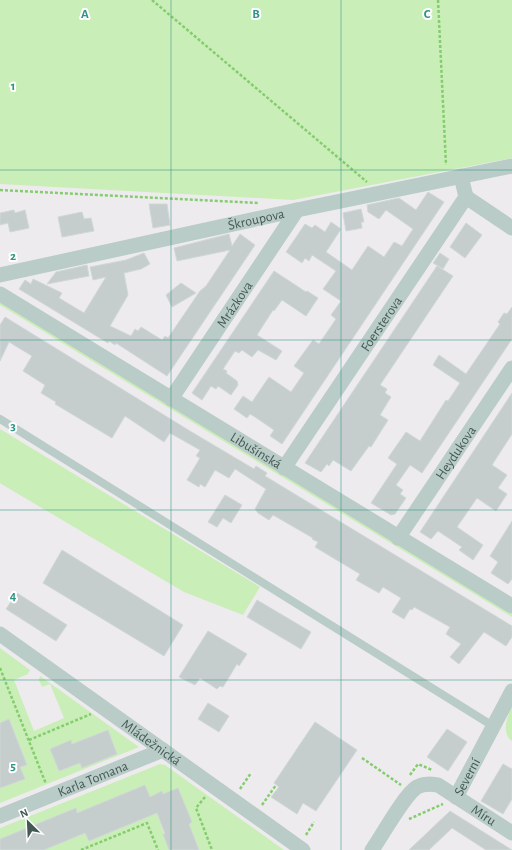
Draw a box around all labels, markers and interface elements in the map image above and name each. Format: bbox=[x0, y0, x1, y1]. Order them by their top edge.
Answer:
text: A bbox=[81, 8, 89, 21]
text: B bbox=[252, 8, 260, 21]
text: C bbox=[424, 8, 431, 21]
text: 1 bbox=[11, 80, 15, 93]
street label: Škroupova bbox=[226, 207, 286, 233]
text: 2 bbox=[10, 250, 16, 263]
street label: Mrázkova bbox=[215, 279, 256, 330]
street label: Foersterova bbox=[359, 294, 405, 354]
text: 3 bbox=[10, 420, 16, 433]
street label: Heydukova bbox=[433, 423, 479, 482]
street label: Libušínská bbox=[228, 430, 284, 472]
text: 4 bbox=[10, 590, 17, 603]
street label: Mládežnická bbox=[119, 717, 184, 769]
street label: Severní bbox=[452, 756, 483, 798]
street label: Karla Tomana bbox=[56, 759, 131, 800]
text: 5 bbox=[10, 760, 16, 773]
north arrow bbox=[8, 802, 48, 842]
street label: Míru bbox=[469, 803, 498, 829]
text: N bbox=[18, 807, 30, 820]

